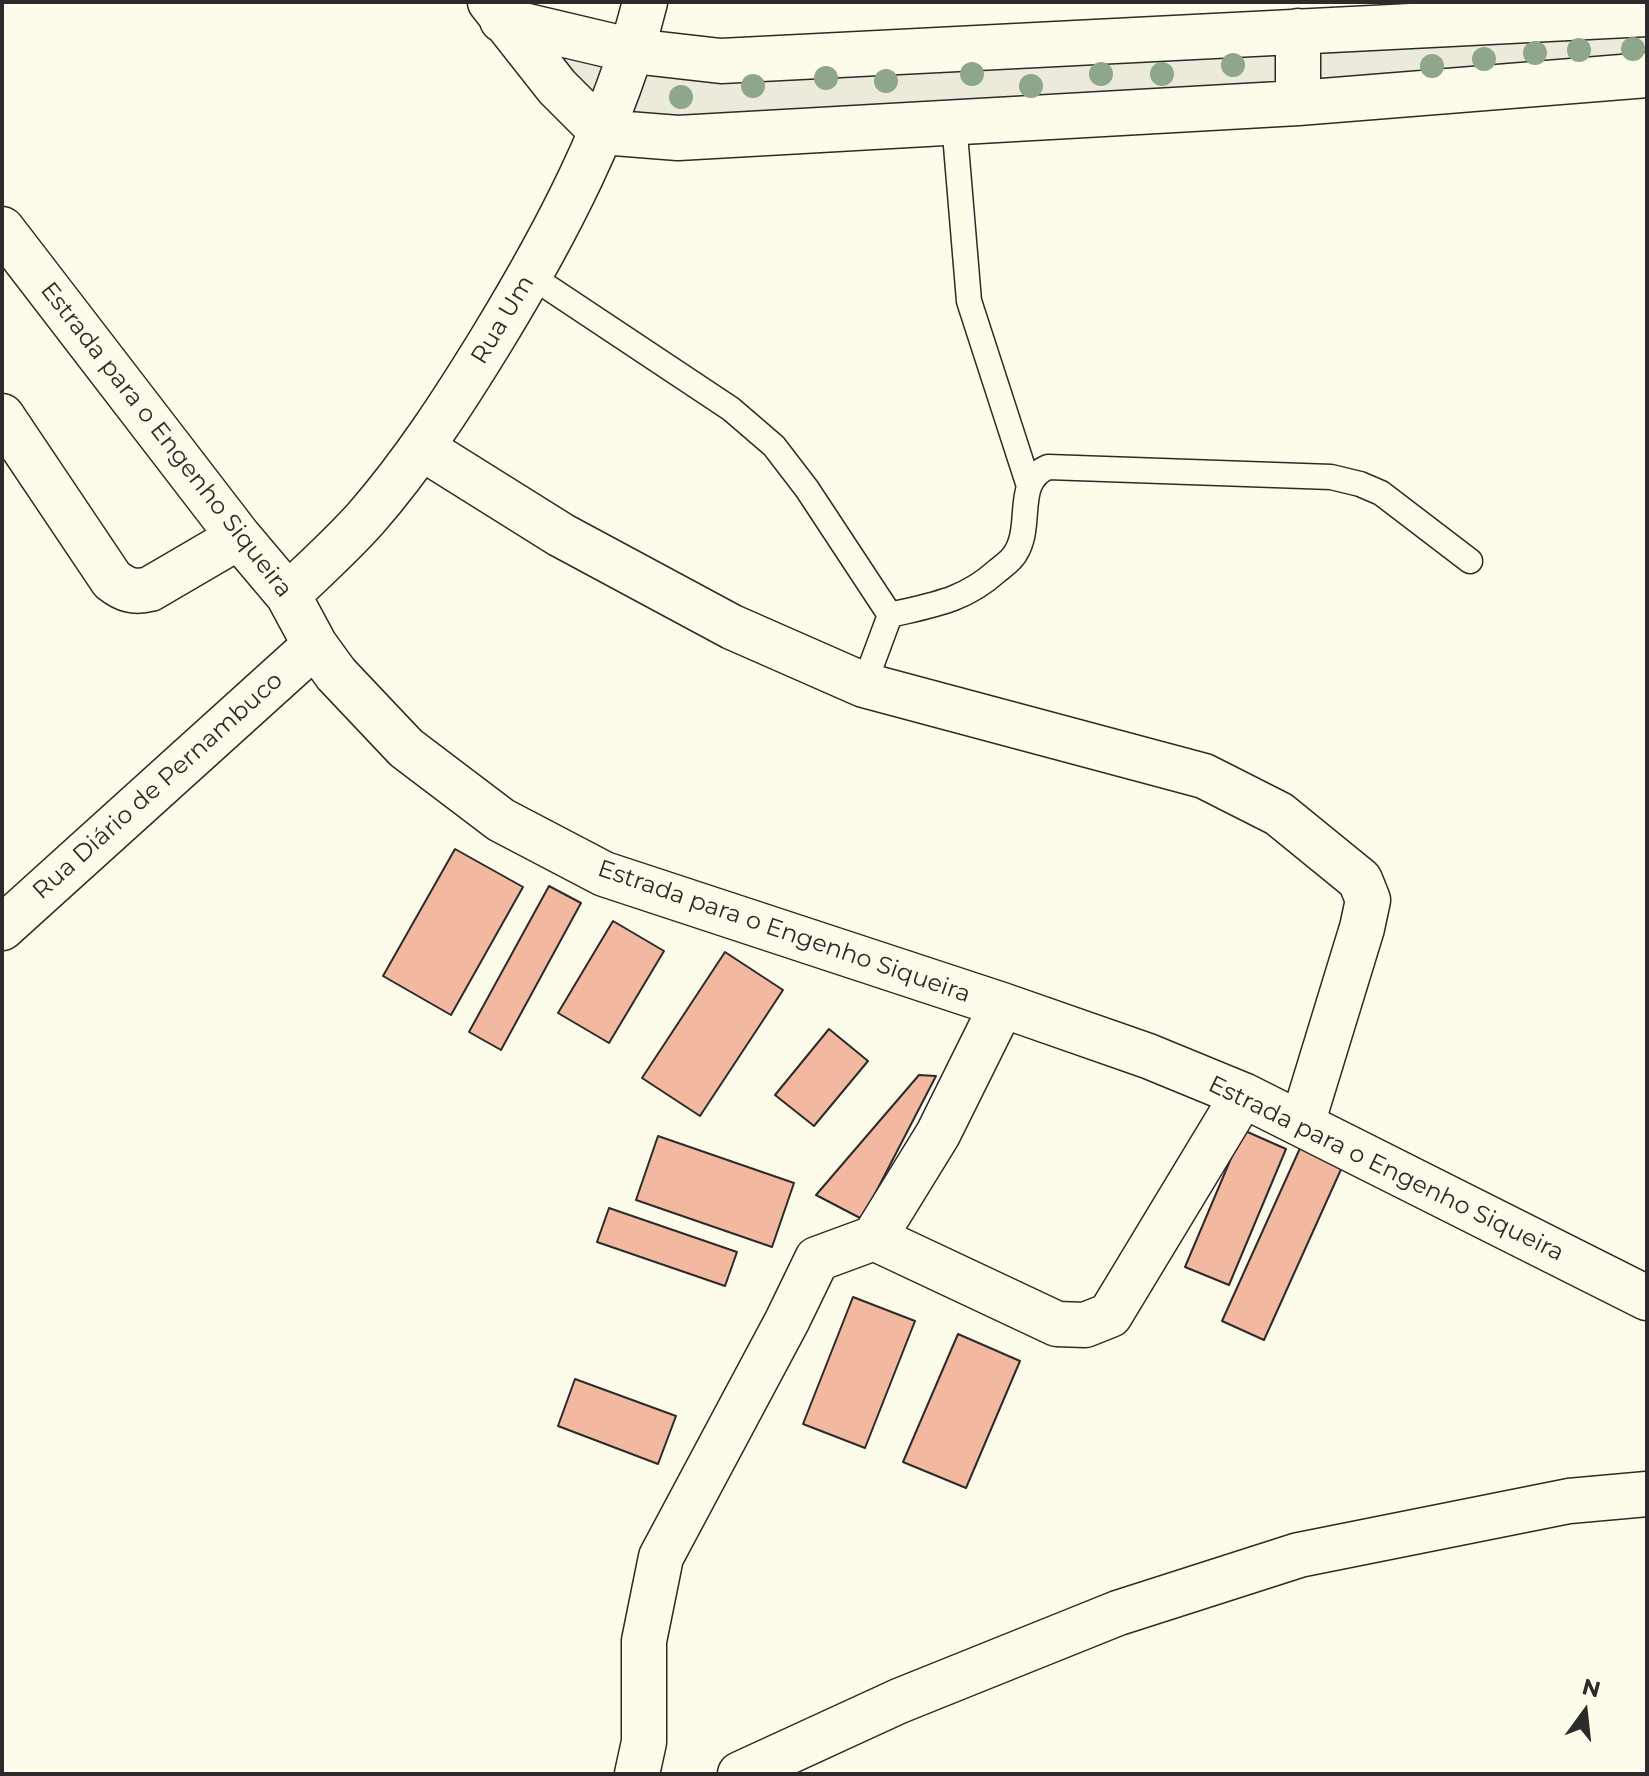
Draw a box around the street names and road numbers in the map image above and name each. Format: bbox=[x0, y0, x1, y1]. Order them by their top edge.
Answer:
street label: Rua Um bbox=[465, 270, 541, 370]
street label: Estrada para o Engenho Siqueira bbox=[34, 277, 298, 603]
street label: Rua Diário de Pernambuco bbox=[27, 666, 289, 906]
street label: Estrada para o Engenho Siqueira bbox=[594, 855, 974, 1009]
street label: Estrada para o Engenho Siqueira bbox=[1204, 1070, 1568, 1268]

